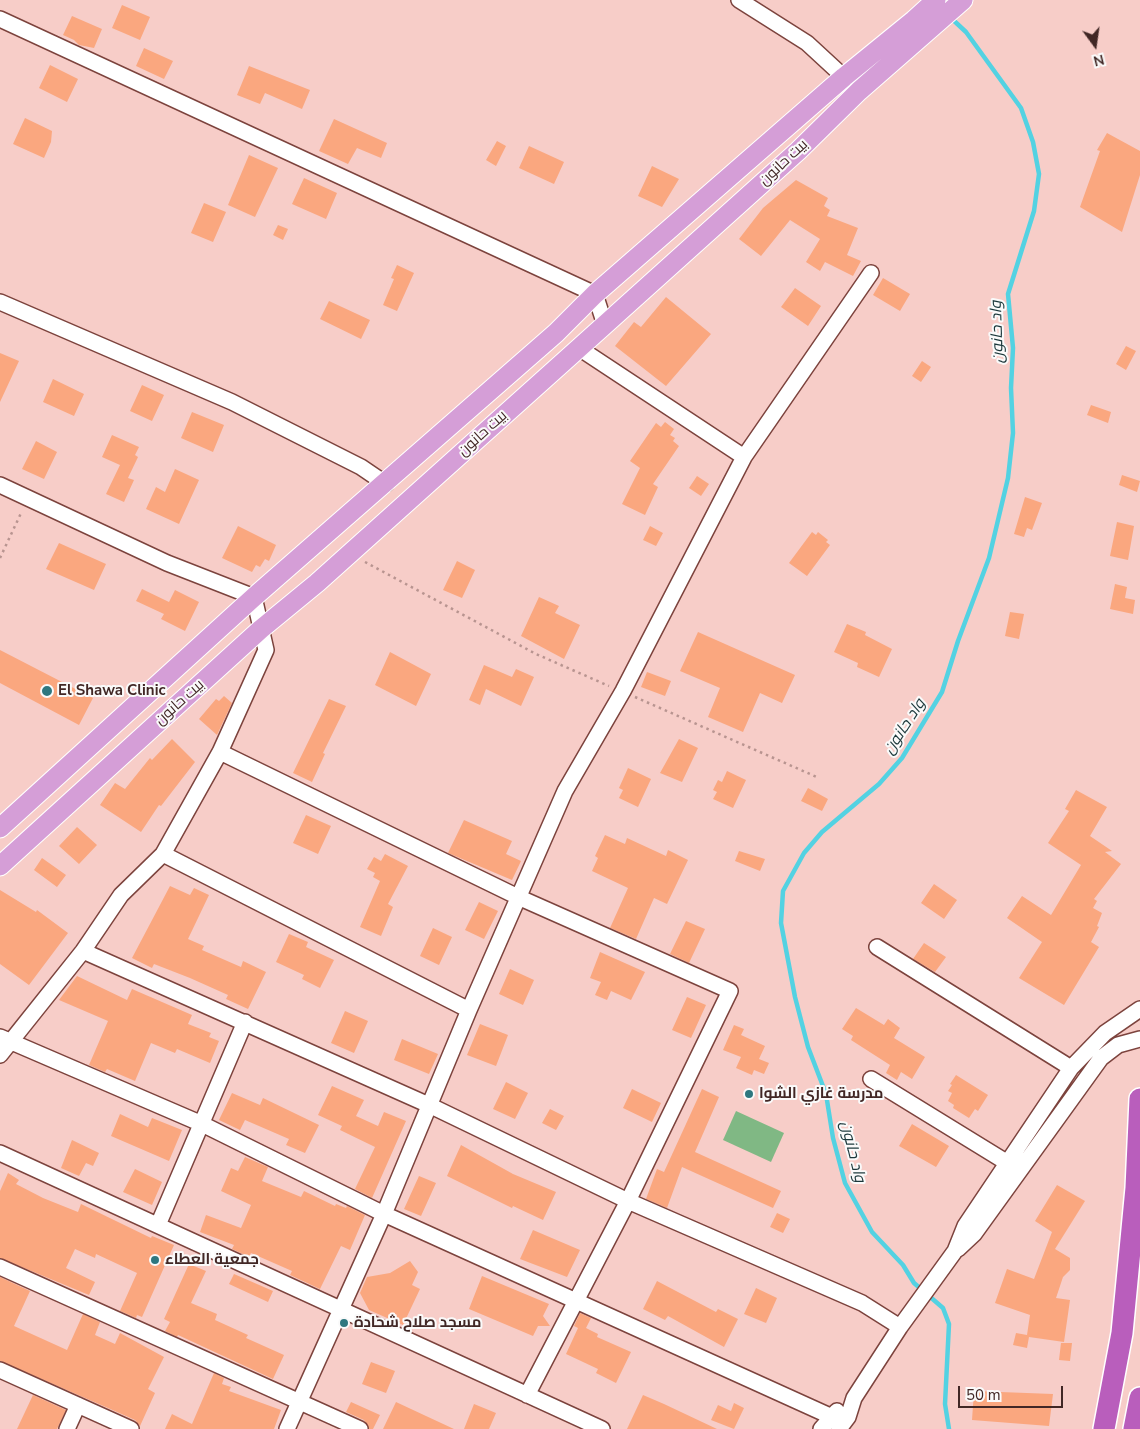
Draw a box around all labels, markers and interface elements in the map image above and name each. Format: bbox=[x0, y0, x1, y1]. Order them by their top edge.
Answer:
north arrow bbox=[1070, 20, 1120, 70]
text: N bbox=[1091, 50, 1106, 71]
street label: بيت حانون bbox=[756, 136, 812, 190]
water label: واد حانون bbox=[987, 300, 1009, 364]
street label: بيت حانون bbox=[455, 407, 511, 461]
street label: بيت حانون bbox=[152, 676, 208, 730]
place label: El Shawa Clinic bbox=[58, 682, 166, 700]
marker: El Shawa Clinic bbox=[40, 684, 54, 698]
water label: واد حانون bbox=[880, 696, 930, 758]
place label: مدرسة غازي الشوا bbox=[759, 1085, 883, 1103]
marker: مدرسة غازي الشوا bbox=[743, 1088, 755, 1100]
water label: واد حانون bbox=[835, 1119, 869, 1185]
place label: جمعية العطاء bbox=[165, 1251, 259, 1269]
marker: جمعية العطاء bbox=[149, 1254, 161, 1266]
place label: مسجد صلاح شحادة bbox=[354, 1314, 481, 1332]
marker: مسجد صلاح شحادة bbox=[338, 1317, 350, 1329]
scale bar bbox=[960, 1376, 1065, 1408]
text: 50 m bbox=[966, 1385, 1001, 1405]

